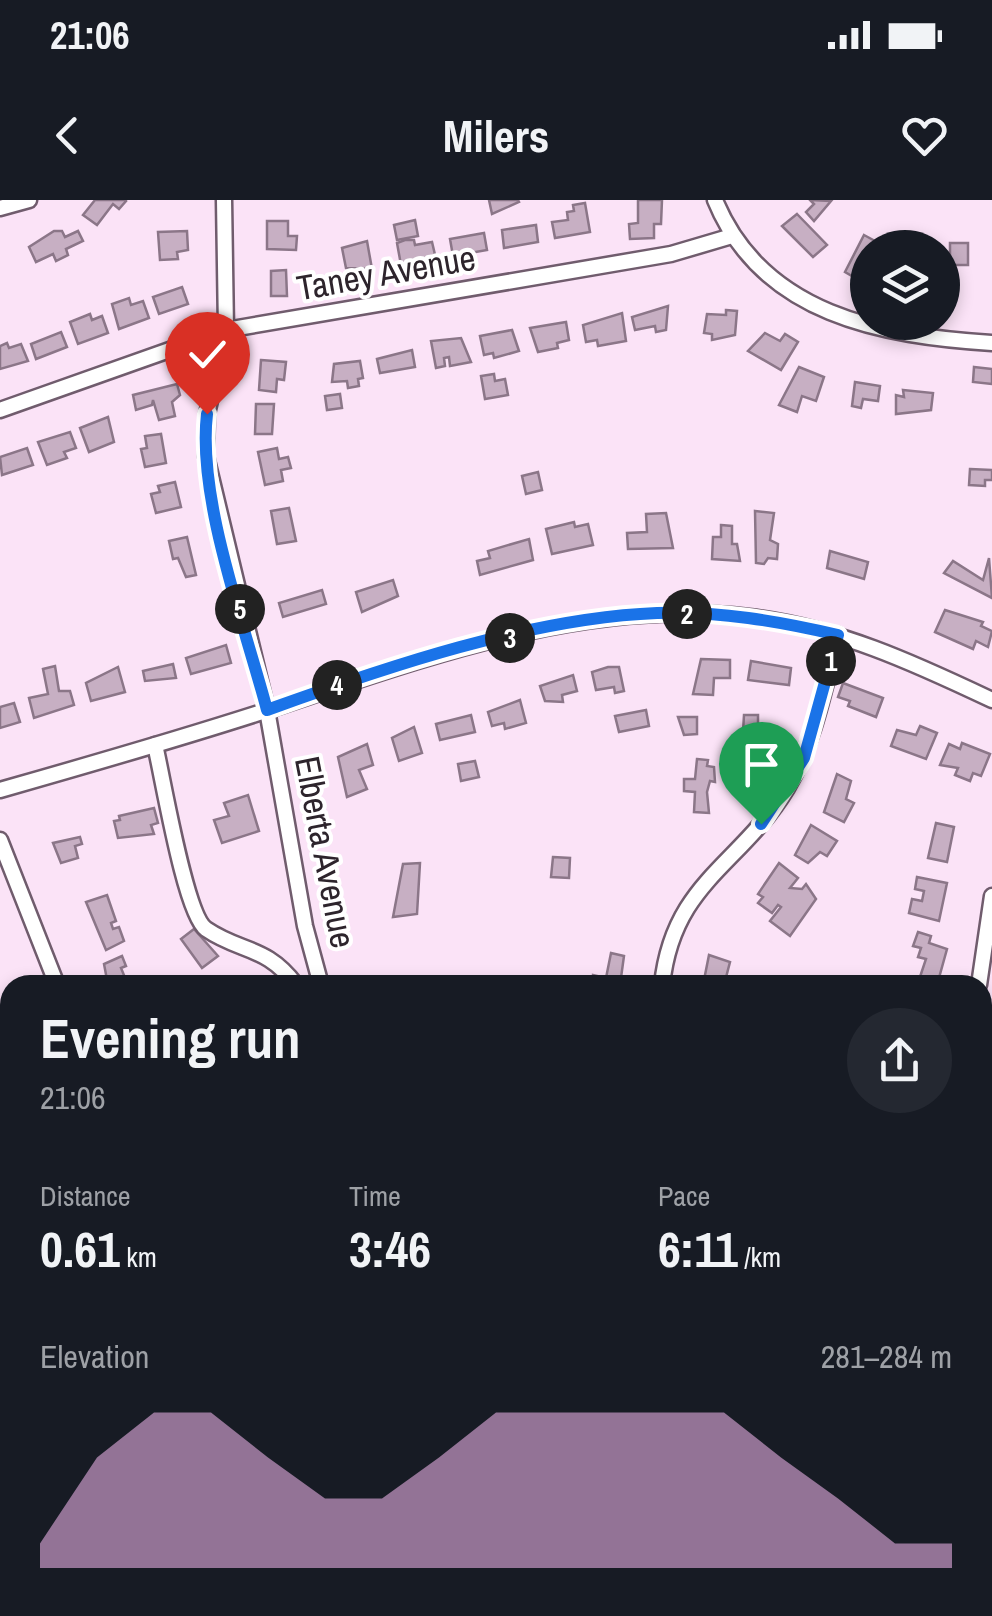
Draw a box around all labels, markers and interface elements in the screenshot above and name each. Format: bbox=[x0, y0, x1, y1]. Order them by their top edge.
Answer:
text: 21:06 bbox=[50, 10, 130, 61]
text: Milers bbox=[443, 105, 549, 166]
icon: back bbox=[40, 108, 95, 163]
icon: heart bbox=[897, 108, 952, 163]
map controls bbox=[850, 230, 960, 340]
button: layers bbox=[850, 230, 960, 340]
street label: Taney Avenue bbox=[293, 234, 479, 311]
pin bbox=[165, 312, 250, 415]
icon: check bbox=[180, 327, 235, 382]
pin: 5 bbox=[215, 584, 265, 634]
pin: 2 bbox=[662, 589, 712, 639]
text: 5 bbox=[234, 590, 246, 628]
text: 2 bbox=[681, 595, 693, 633]
pin: 3 bbox=[485, 613, 535, 663]
text: 3 bbox=[504, 619, 516, 657]
pin: 1 bbox=[806, 636, 856, 686]
text: 1 bbox=[825, 642, 837, 680]
pin: 4 bbox=[312, 660, 362, 710]
text: 4 bbox=[331, 666, 343, 704]
pin bbox=[719, 722, 804, 825]
icon: arrive bbox=[734, 737, 789, 792]
street label: Elberta Avenue bbox=[284, 752, 367, 952]
text: Evening run bbox=[40, 1001, 301, 1075]
button: share bbox=[847, 1008, 952, 1113]
text: 21:06 bbox=[40, 1076, 106, 1119]
text: Distance bbox=[40, 1177, 131, 1215]
text: Time bbox=[349, 1177, 401, 1215]
text: Pace bbox=[658, 1177, 710, 1215]
text: 0.61 bbox=[40, 1215, 120, 1283]
text: 3:46 bbox=[349, 1215, 431, 1283]
text: 6:11 bbox=[658, 1215, 738, 1283]
text: km bbox=[120, 1238, 157, 1276]
text: /km bbox=[738, 1238, 781, 1276]
text: Elevation bbox=[40, 1335, 149, 1378]
text: 281–284 m bbox=[821, 1335, 952, 1378]

